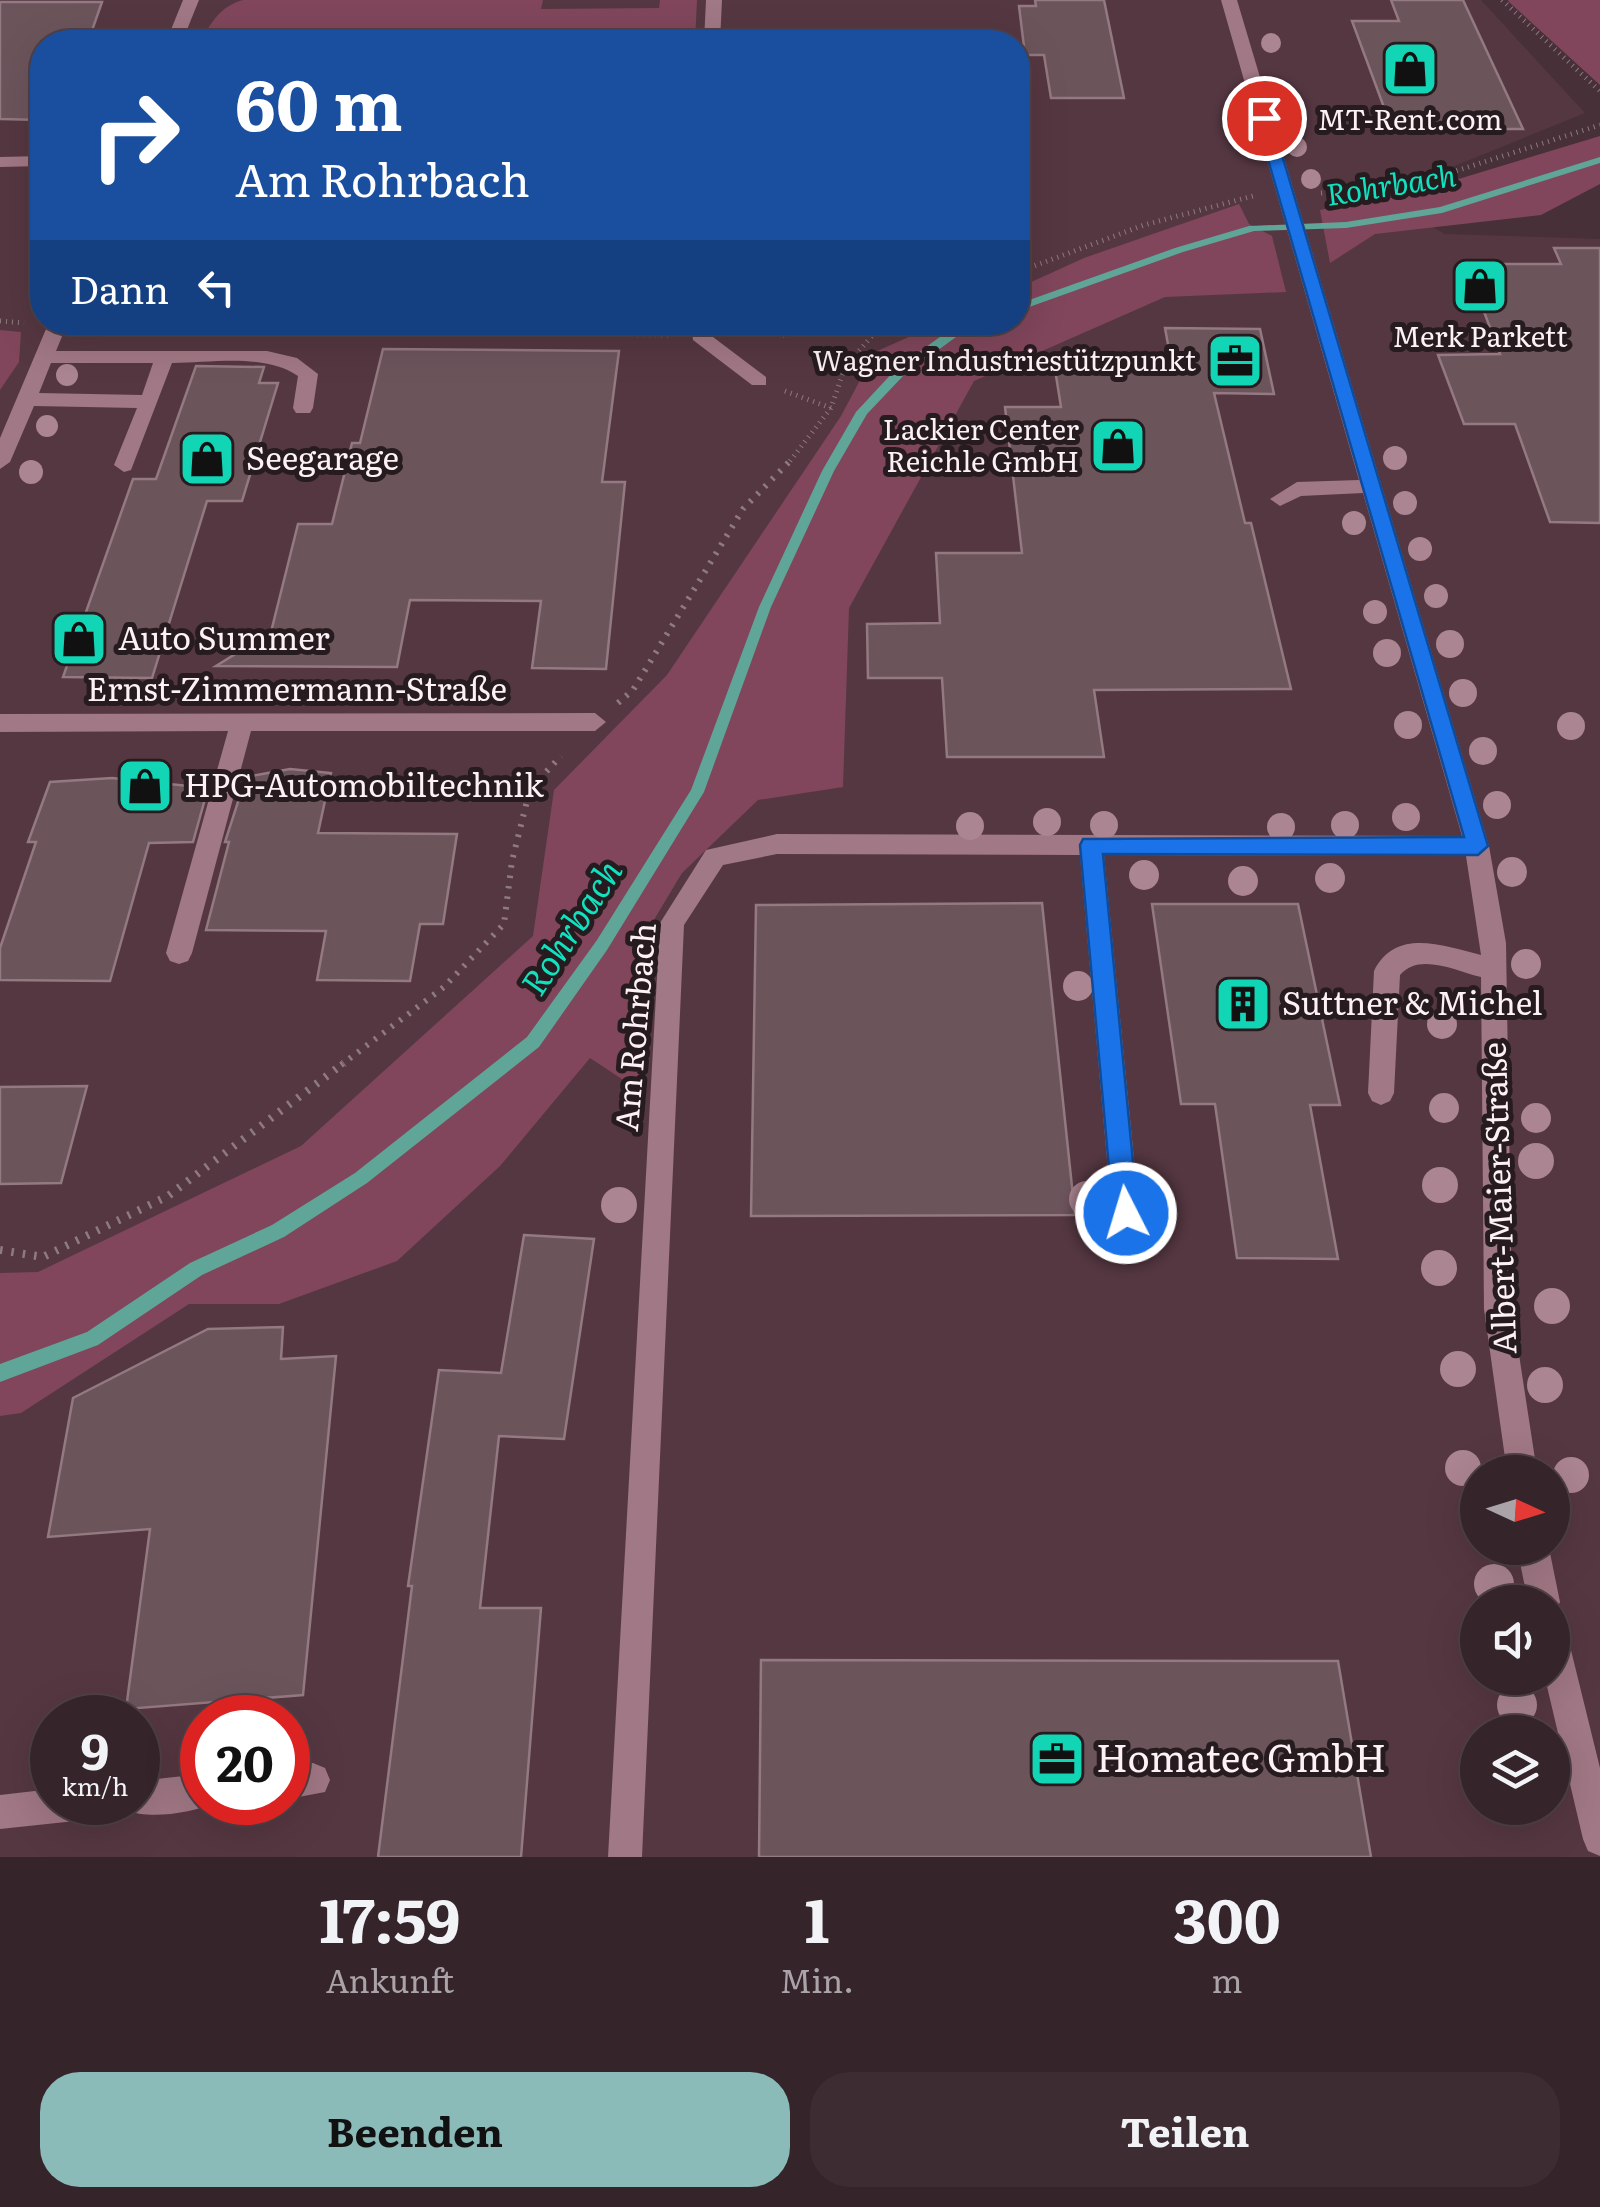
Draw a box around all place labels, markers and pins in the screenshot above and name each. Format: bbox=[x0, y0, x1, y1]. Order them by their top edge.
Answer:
shop icon: MT-Rent.com bbox=[1380, 39, 1440, 99]
pin bbox=[1222, 76, 1307, 161]
place label: MT-Rent.com bbox=[1317, 97, 1503, 139]
shop icon: Merk Parkett bbox=[1450, 256, 1510, 316]
place label: Merk Parkett bbox=[1393, 314, 1568, 356]
office icon: Wagner Industriestützpunkt bbox=[1205, 331, 1265, 391]
place label: Wagner Industriestützpunkt bbox=[813, 338, 1197, 380]
place label: Lackier Center Reichle GmbH bbox=[883, 407, 1080, 481]
shop icon: Lackier Center Reichle GmbH bbox=[1088, 416, 1148, 476]
shop icon: Seegarage bbox=[177, 429, 237, 489]
place label: Seegarage bbox=[246, 432, 399, 480]
shop icon: Auto Summer bbox=[49, 609, 109, 669]
place label: Auto Summer bbox=[118, 612, 330, 660]
shop icon: HPG-Automobiltechnik bbox=[115, 756, 175, 816]
place label: HPG-Automobiltechnik bbox=[184, 759, 544, 807]
building icon: Suttner & Michel bbox=[1213, 974, 1273, 1034]
place label: Suttner & Michel bbox=[1282, 977, 1543, 1025]
place label: Homatec GmbH bbox=[1096, 1727, 1386, 1784]
office icon: Homatec GmbH bbox=[1027, 1729, 1087, 1789]

